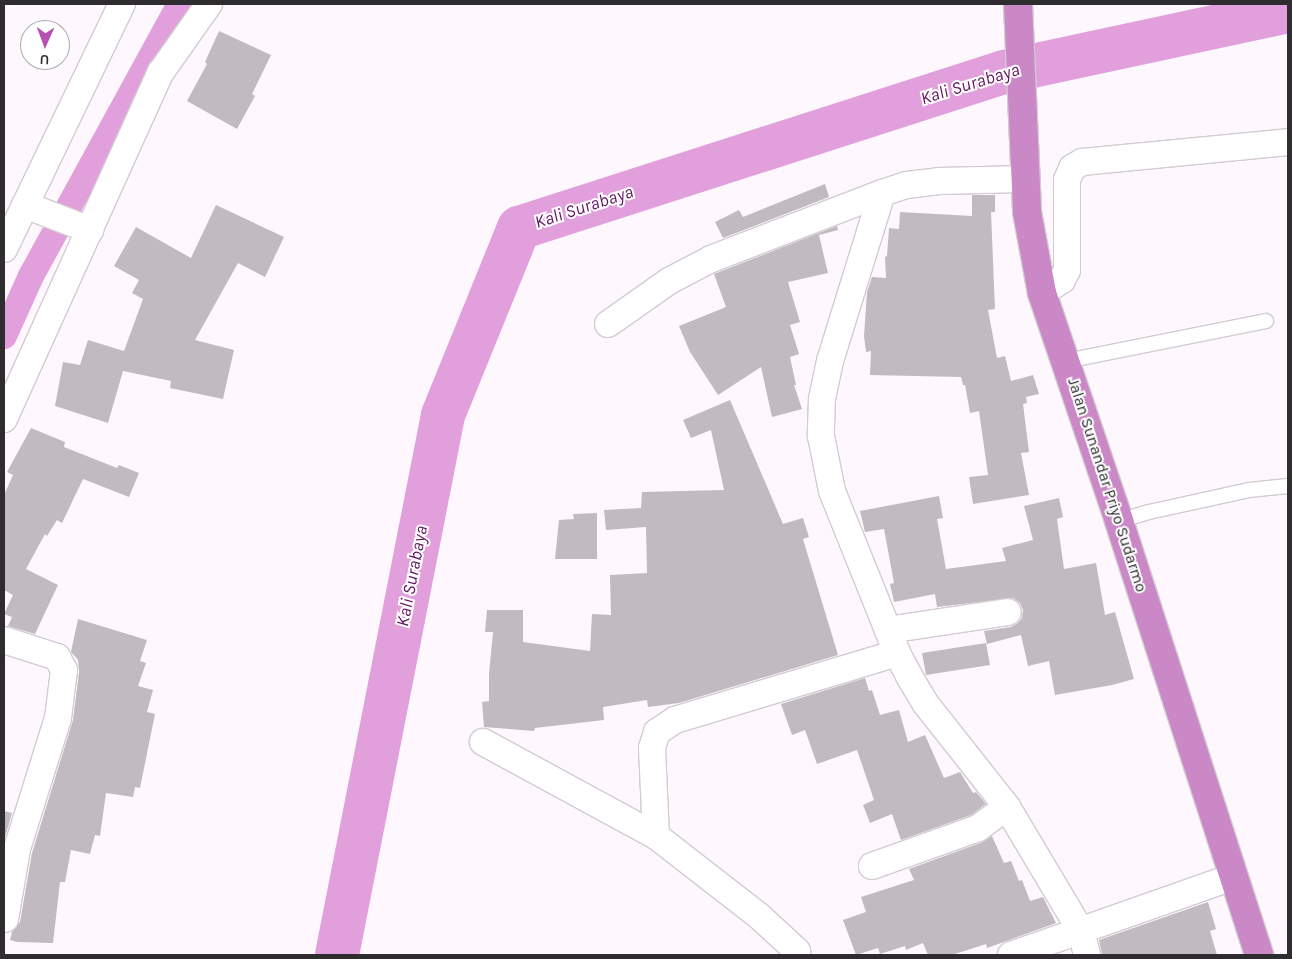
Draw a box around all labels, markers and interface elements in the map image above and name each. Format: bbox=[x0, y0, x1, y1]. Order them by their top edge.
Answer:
north arrow bbox=[20, 20, 70, 70]
text: U bbox=[39, 51, 50, 68]
water label: Kali Surabaya bbox=[918, 59, 1022, 109]
water label: Kali Surabaya bbox=[532, 181, 636, 233]
street label: Jalan Sunandar Priyo Sudarmo bbox=[1063, 376, 1151, 594]
water label: Kali Surabaya bbox=[392, 524, 432, 628]

